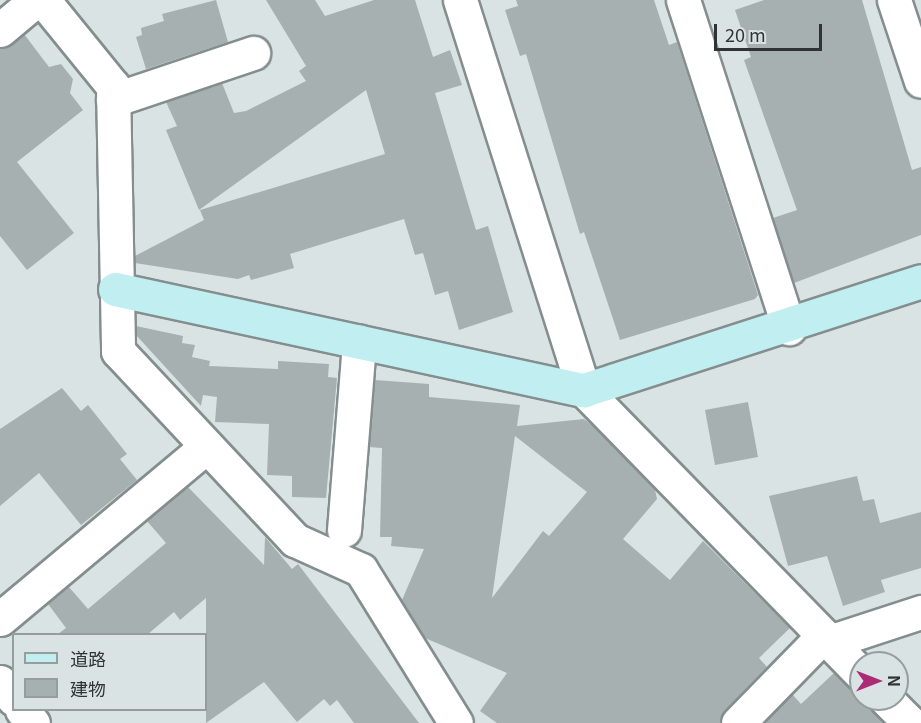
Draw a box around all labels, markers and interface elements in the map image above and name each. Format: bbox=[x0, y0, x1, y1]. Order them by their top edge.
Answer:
scale bar bbox=[717, 12, 825, 50]
text: 20 m bbox=[725, 21, 766, 47]
legend bbox=[12, 633, 207, 711]
text: 道路 bbox=[70, 645, 106, 671]
north arrow bbox=[849, 651, 909, 711]
text: 建物 bbox=[70, 675, 106, 701]
text: N bbox=[883, 675, 907, 687]

